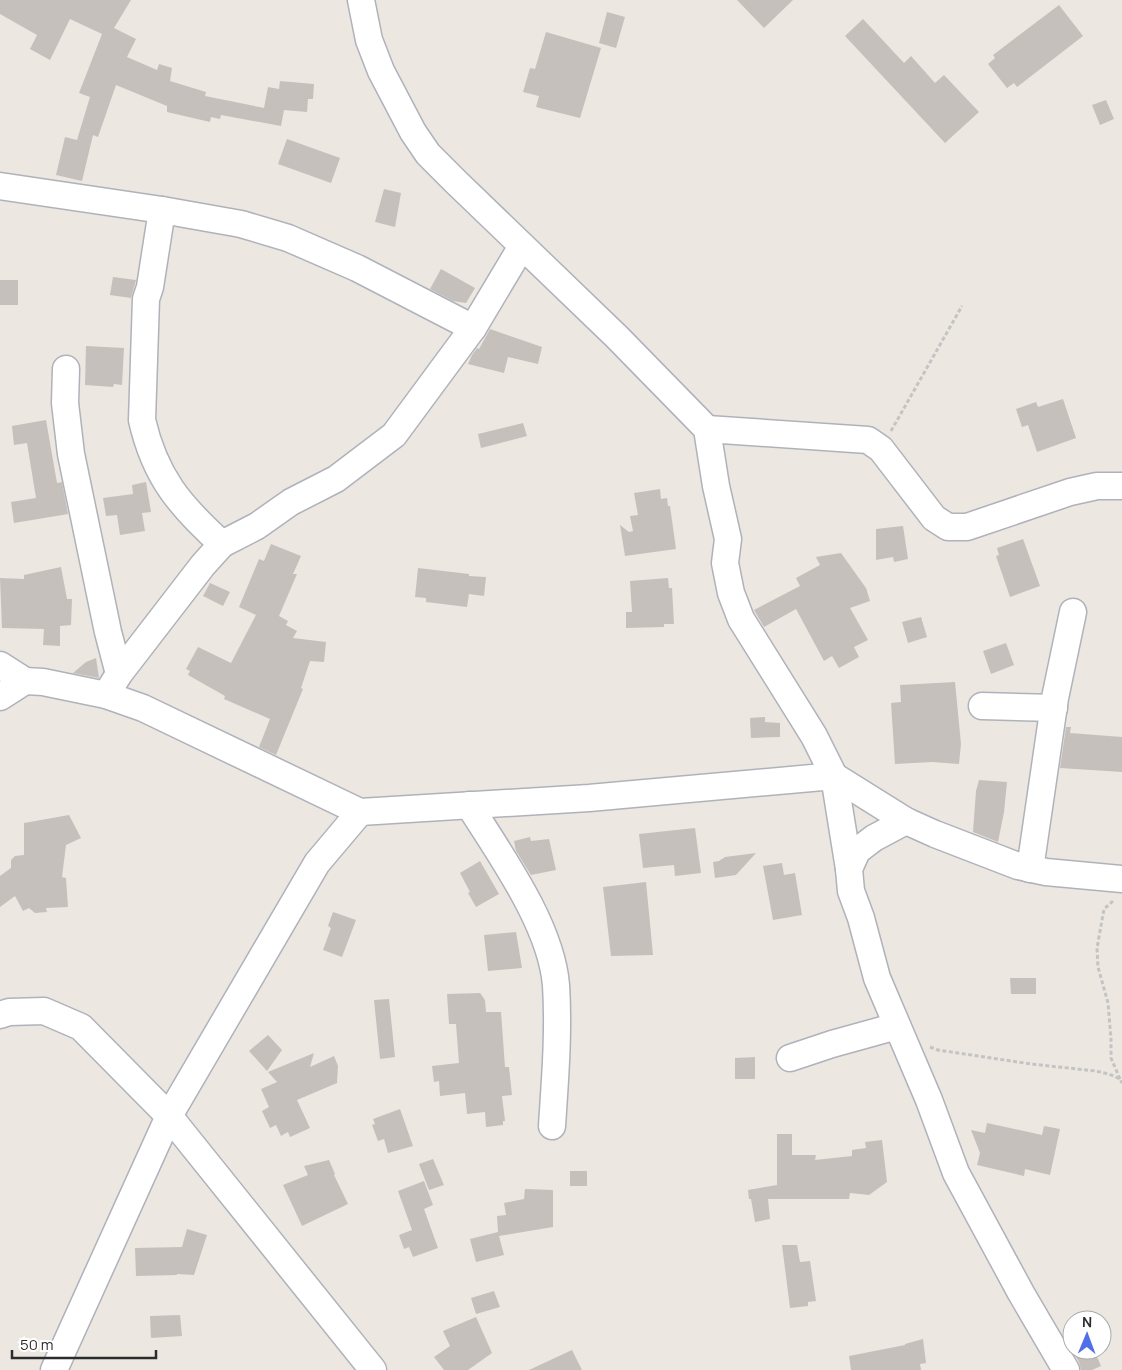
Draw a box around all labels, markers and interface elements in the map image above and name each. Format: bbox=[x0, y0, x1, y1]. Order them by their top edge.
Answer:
north arrow bbox=[1062, 1310, 1112, 1360]
text: N bbox=[1082, 1312, 1092, 1331]
scale bar bbox=[12, 1328, 156, 1360]
text: 50 m bbox=[20, 1334, 54, 1355]

